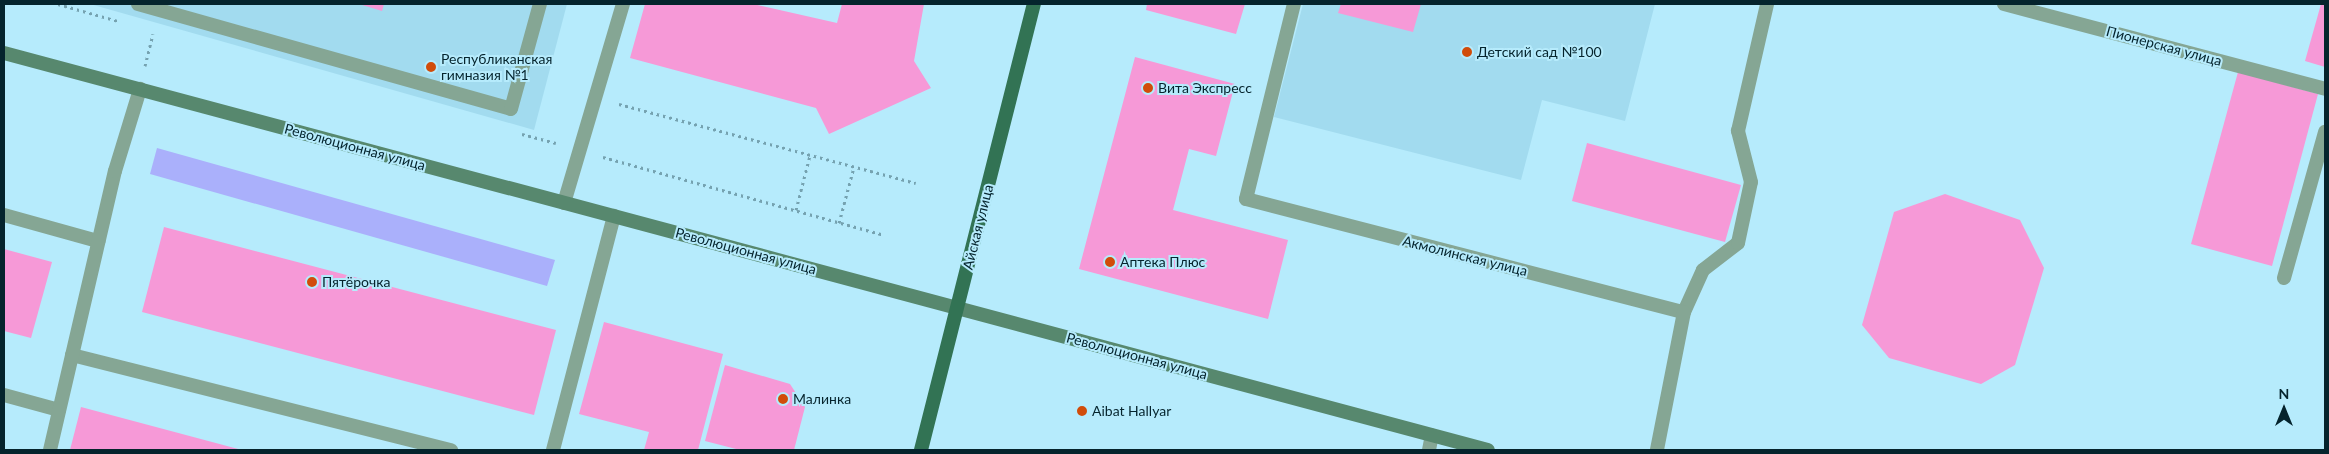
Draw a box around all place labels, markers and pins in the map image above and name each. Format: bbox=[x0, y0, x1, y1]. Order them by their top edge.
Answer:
place label: Детский сад №100 bbox=[1477, 44, 1602, 60]
marker: Детский сад №100 bbox=[1461, 46, 1473, 58]
place label: Республиканская гимназия №1 bbox=[441, 51, 552, 84]
marker: Республиканская гимназия №1 bbox=[425, 61, 437, 73]
place label: Вита Экспресс bbox=[1158, 80, 1252, 96]
marker: Вита Экспресс bbox=[1142, 82, 1154, 94]
place label: Аптека Плюс bbox=[1120, 254, 1205, 270]
marker: Аптека Плюс bbox=[1104, 256, 1116, 268]
place label: Пятёрочка bbox=[322, 274, 390, 290]
marker: Пятёрочка bbox=[306, 276, 318, 288]
place label: Малинка bbox=[793, 391, 851, 407]
marker: Малинка bbox=[777, 393, 789, 405]
place label: Aibat Hallyar bbox=[1092, 403, 1171, 419]
marker: Aibat Hallyar bbox=[1076, 405, 1088, 417]

